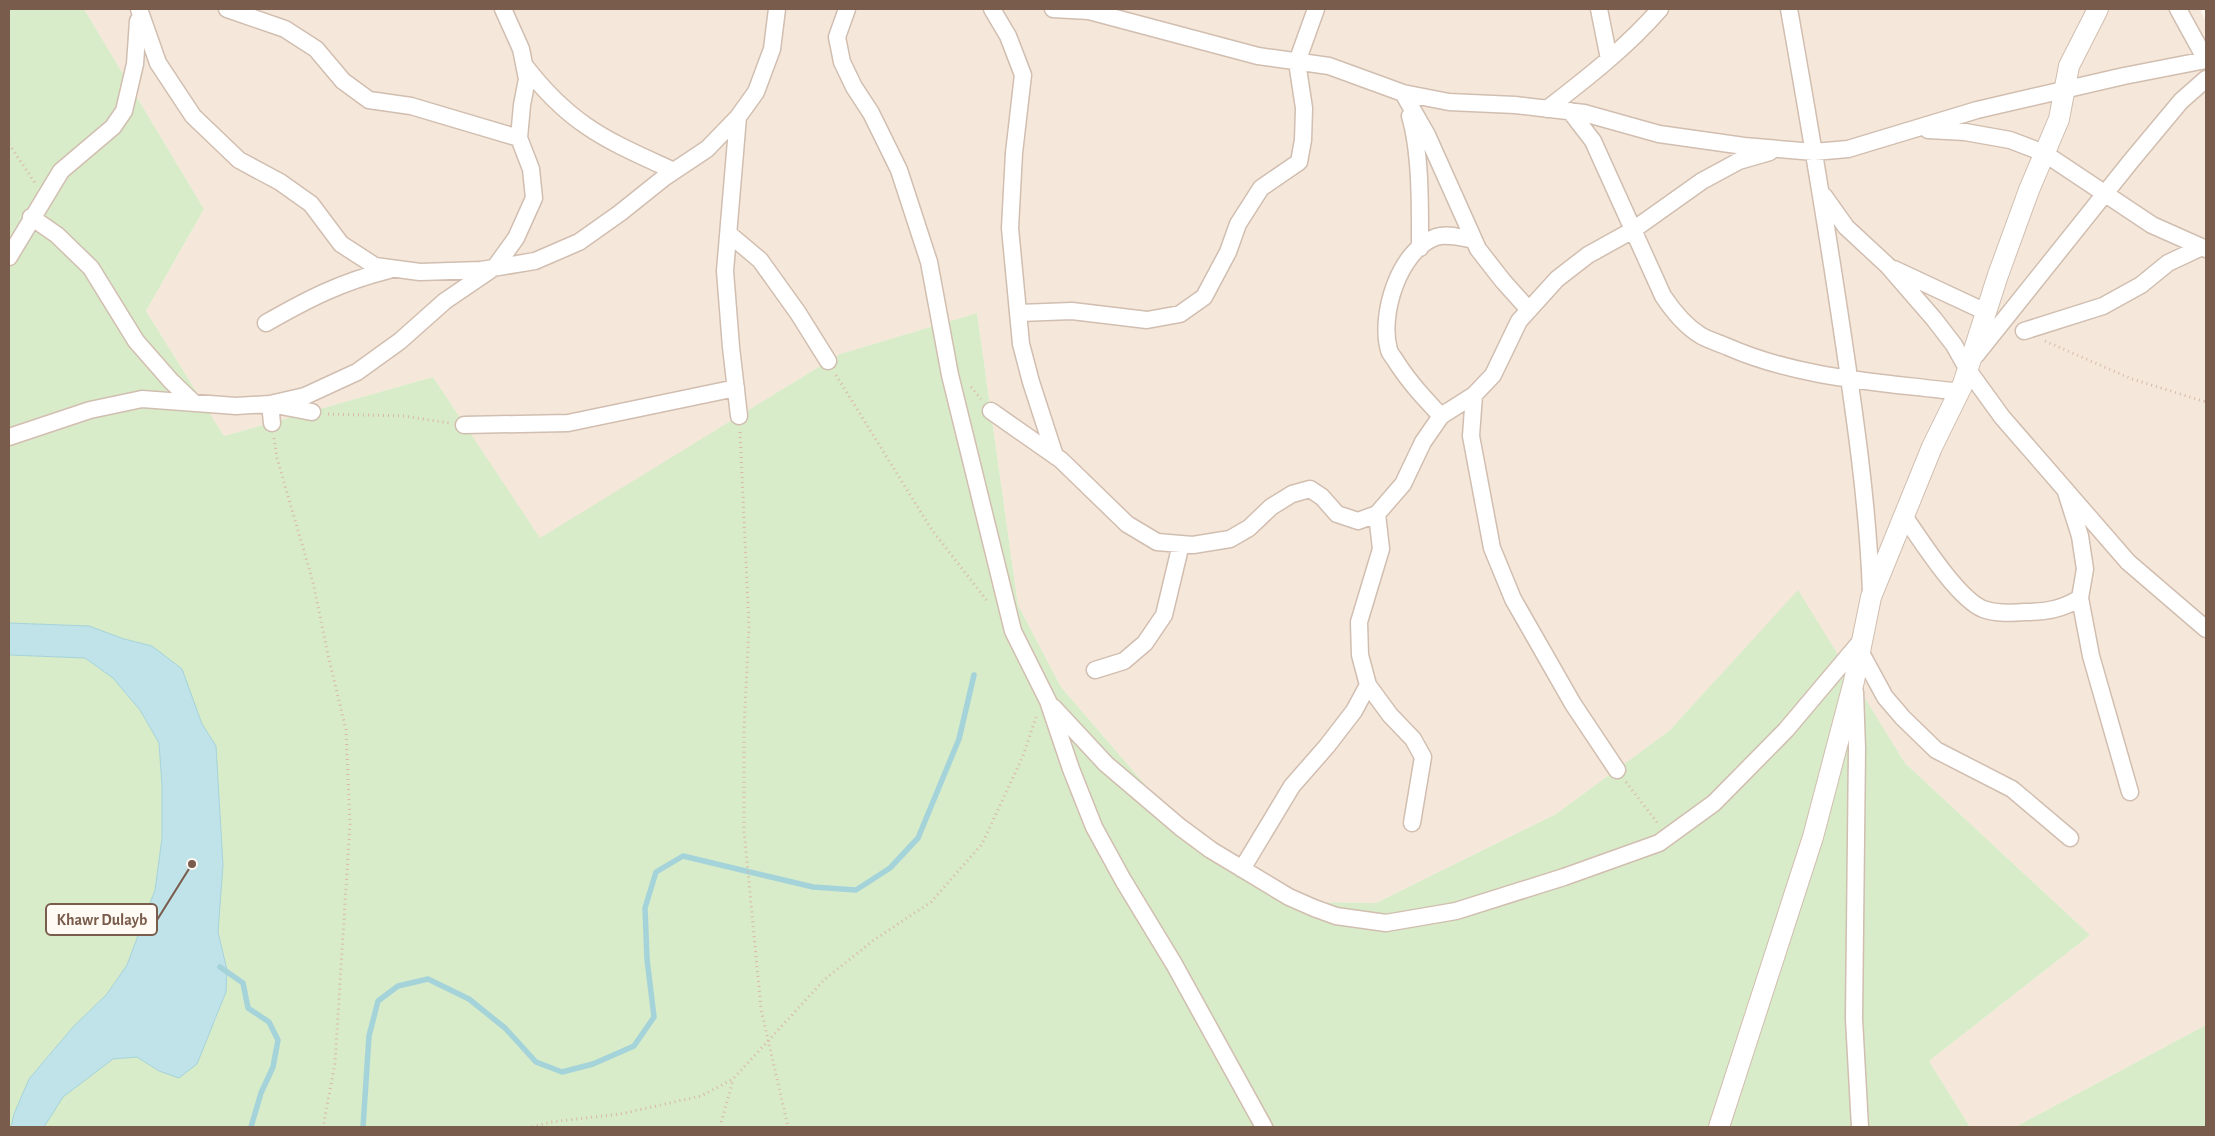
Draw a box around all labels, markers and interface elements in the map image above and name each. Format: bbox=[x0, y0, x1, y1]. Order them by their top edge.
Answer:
callout: Khawr Dulayb bbox=[46, 904, 157, 935]
text: Khawr Dulayb bbox=[57, 912, 147, 929]

